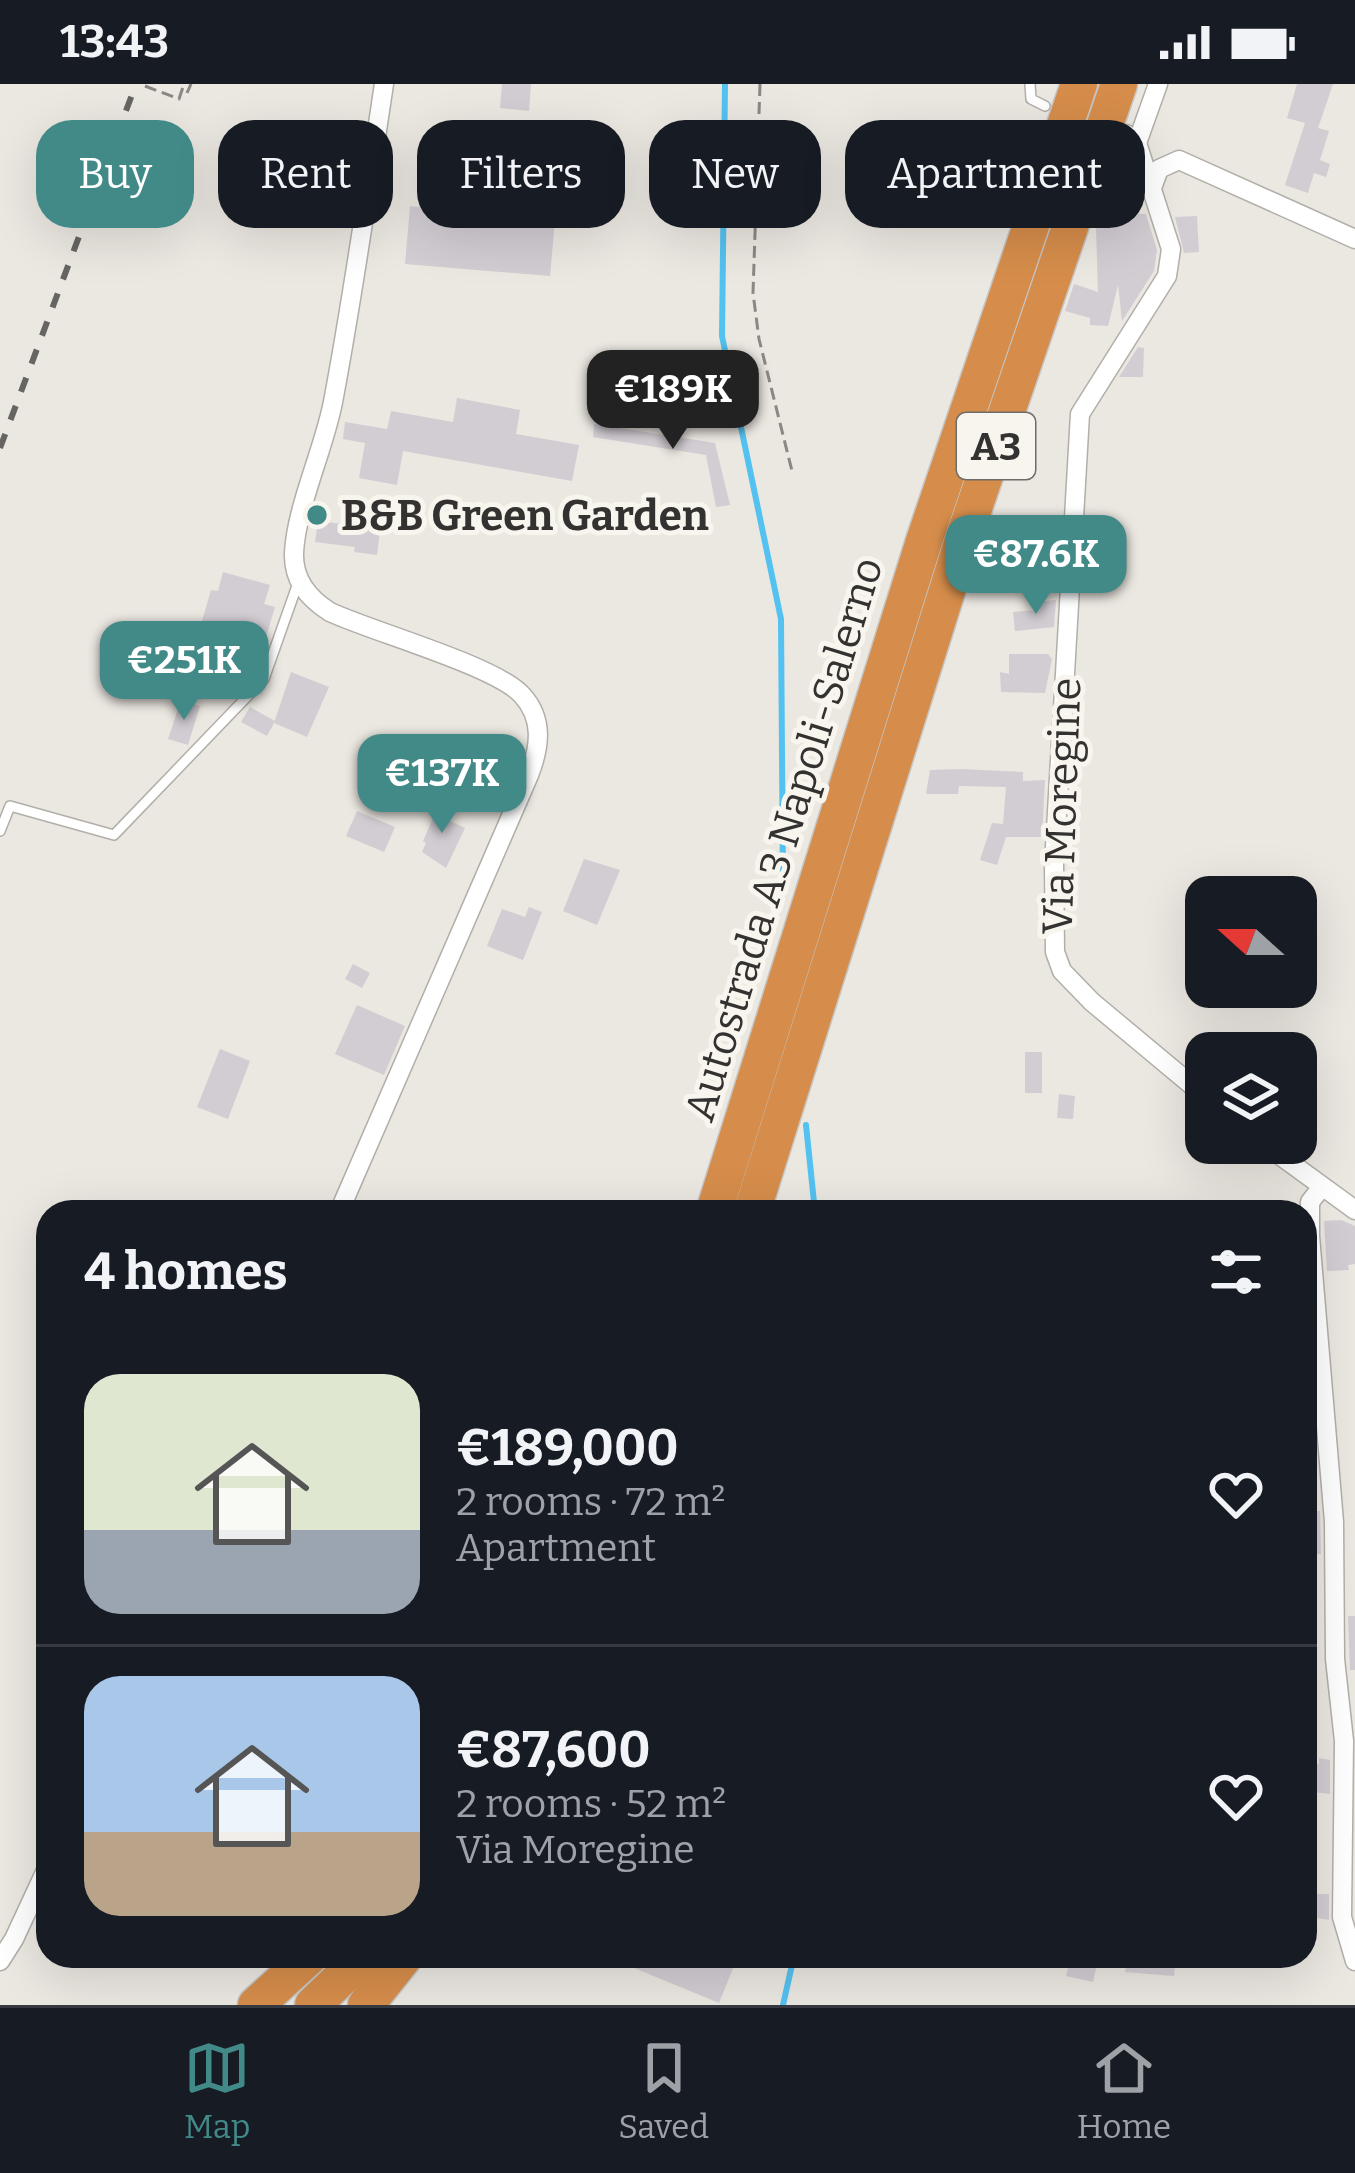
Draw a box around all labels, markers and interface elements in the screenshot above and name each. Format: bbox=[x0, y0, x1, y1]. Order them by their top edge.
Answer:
text: 13:43 bbox=[60, 15, 169, 69]
chip: Buy bbox=[36, 120, 194, 228]
chip: Rent bbox=[218, 120, 393, 228]
chip: Filters bbox=[417, 120, 625, 228]
chip: New bbox=[649, 120, 821, 228]
chip: Apartment bbox=[845, 120, 1145, 228]
pin: €189K bbox=[589, 350, 757, 452]
text: €189K bbox=[614, 366, 732, 412]
road number: A3 bbox=[957, 413, 1035, 479]
place label: B&B Green Garden bbox=[341, 491, 709, 541]
marker: B&B Green Garden bbox=[304, 502, 330, 528]
pin: €87.6K bbox=[938, 515, 1134, 617]
text: €87.6K bbox=[973, 531, 1099, 577]
street label: Autostrada A3 Napoli-Salerno bbox=[674, 552, 894, 1127]
pin: €251K bbox=[100, 621, 268, 723]
text: €251K bbox=[127, 637, 241, 683]
street label: Via Moregine bbox=[1033, 677, 1091, 935]
pin: €137K bbox=[358, 734, 526, 836]
text: €137K bbox=[384, 750, 500, 796]
north arrow bbox=[1185, 876, 1317, 1008]
map controls bbox=[1185, 876, 1317, 1164]
button: layers bbox=[1185, 1032, 1317, 1164]
icon: filters bbox=[1203, 1239, 1269, 1305]
text: 4 homes bbox=[84, 1241, 288, 1303]
text: €189,000 bbox=[456, 1417, 679, 1479]
icon: home bbox=[180, 1422, 324, 1566]
icon: heart bbox=[1203, 1461, 1269, 1527]
text: 2 rooms · 72 m² bbox=[456, 1479, 725, 1525]
text: Apartment bbox=[456, 1525, 656, 1571]
text: €87,600 bbox=[456, 1719, 651, 1781]
icon: home bbox=[180, 1724, 324, 1868]
icon: heart bbox=[1203, 1763, 1269, 1829]
text: 2 rooms · 52 m² bbox=[456, 1781, 726, 1827]
text: Via Moregine bbox=[456, 1827, 695, 1873]
tab: Map bbox=[184, 2035, 251, 2147]
tab: Saved bbox=[618, 2035, 709, 2147]
tab: Home bbox=[1077, 2035, 1171, 2147]

